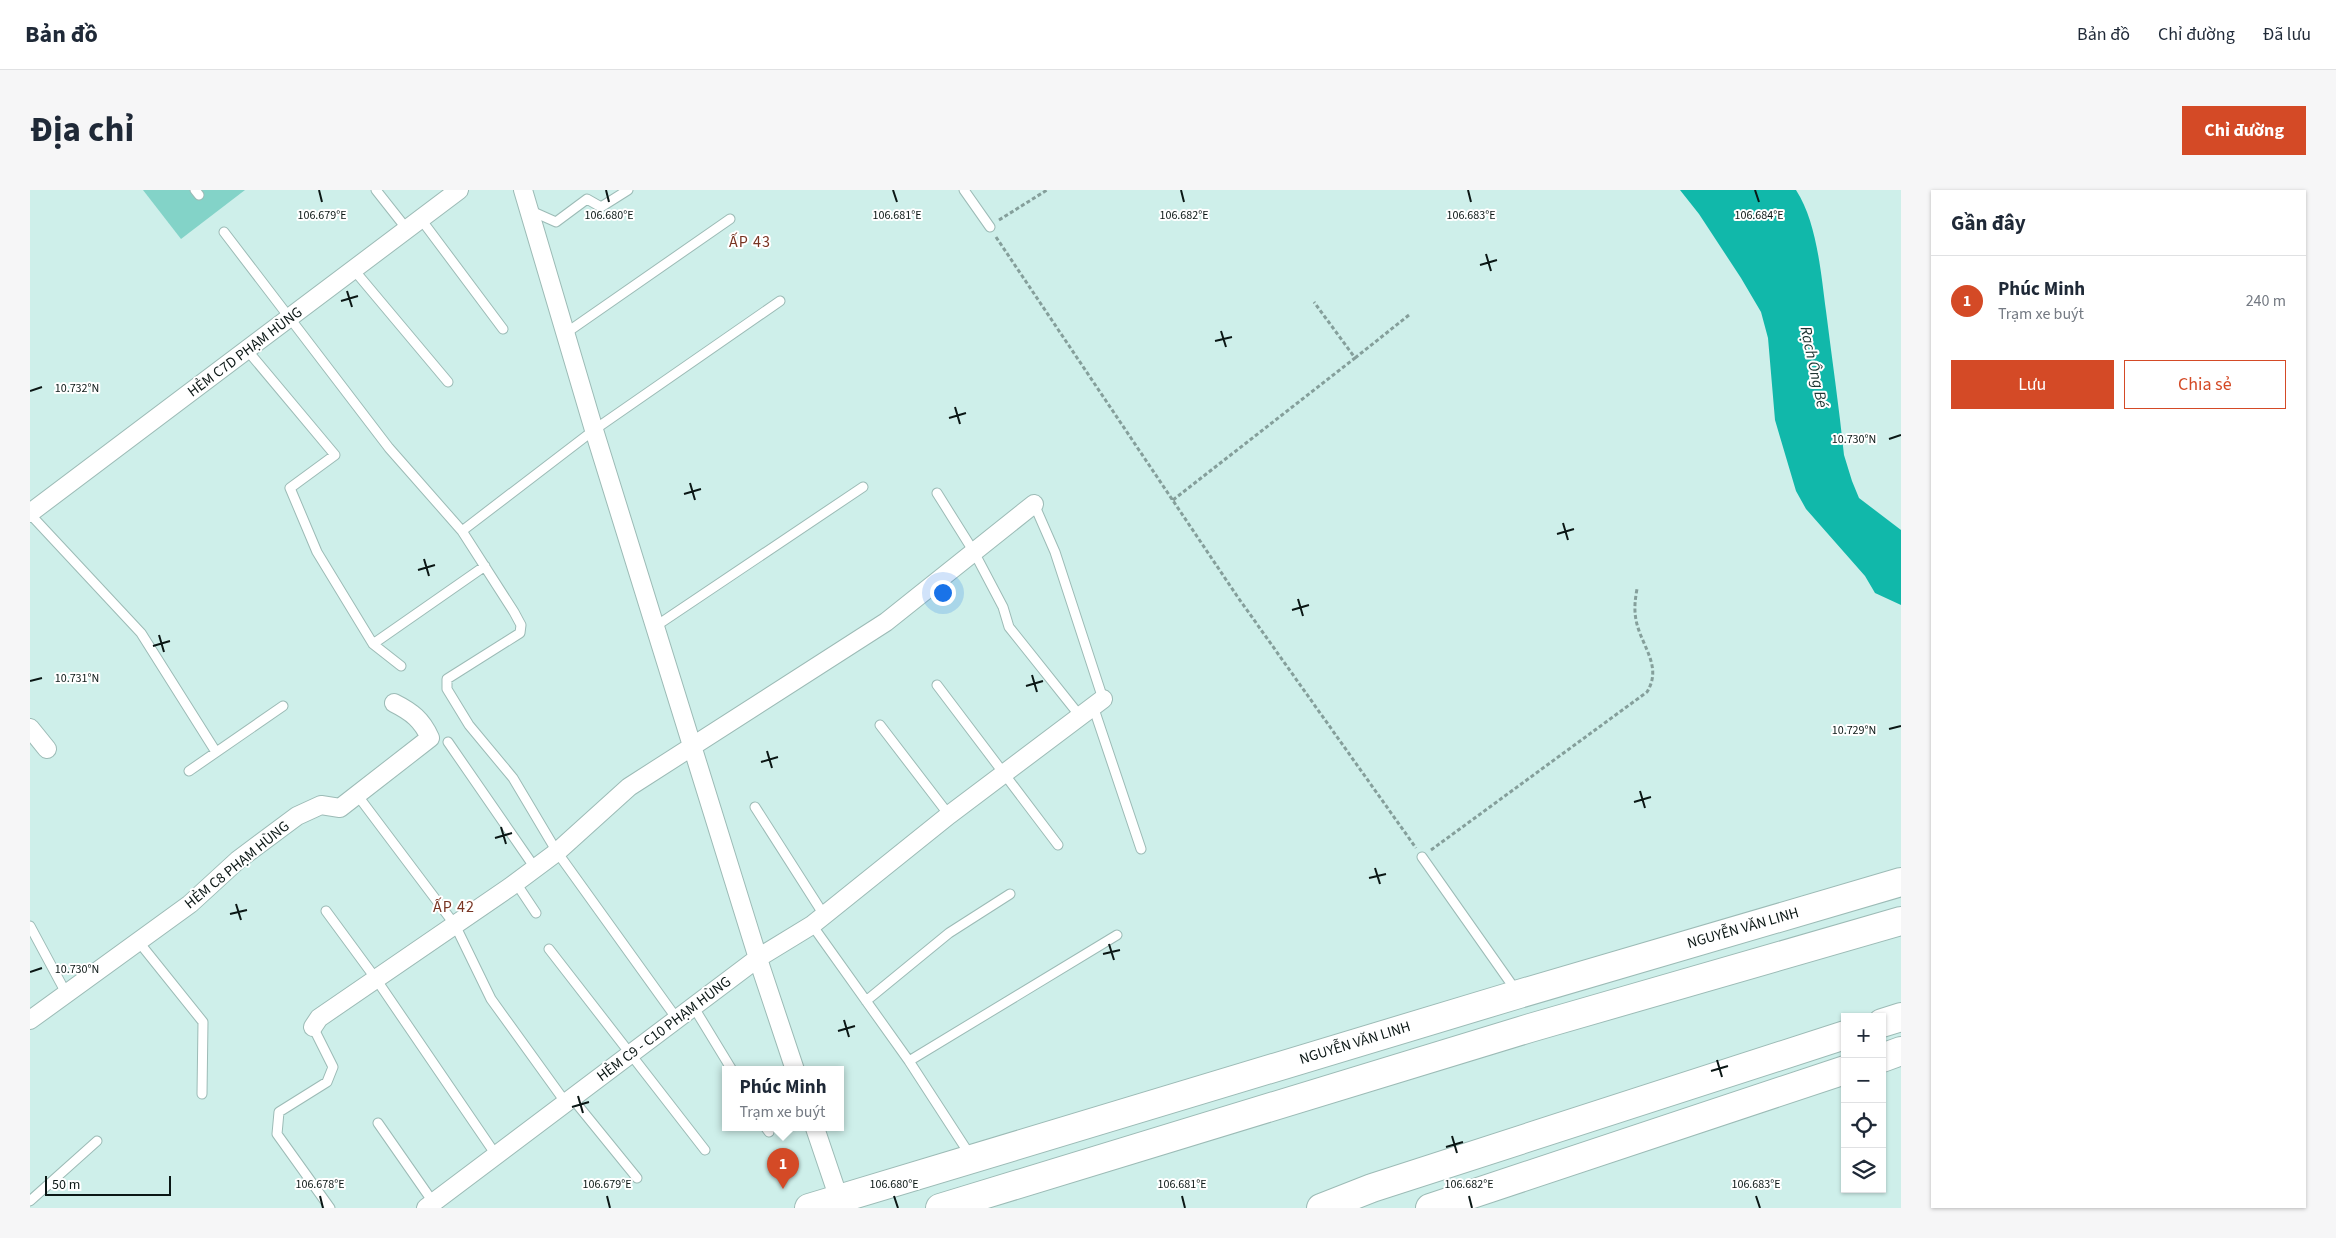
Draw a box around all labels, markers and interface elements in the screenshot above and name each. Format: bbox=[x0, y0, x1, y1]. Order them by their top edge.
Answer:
text: Bản đồ bbox=[25, 17, 98, 52]
text: Bản đồ bbox=[2077, 22, 2130, 47]
text: Chỉ đường bbox=[2158, 22, 2235, 47]
text: Đã lưu bbox=[2263, 22, 2311, 47]
text: Địa chỉ bbox=[30, 105, 134, 155]
button: Chỉ đường bbox=[2182, 106, 2306, 155]
text: 106.679°E bbox=[297, 207, 347, 224]
text: 106.680°E bbox=[584, 207, 634, 224]
text: 106.681°E bbox=[872, 207, 922, 224]
text: 106.682°E bbox=[1159, 207, 1209, 224]
text: 106.683°E bbox=[1446, 207, 1496, 224]
text: 106.684°E bbox=[1734, 207, 1784, 224]
text: Gần đây bbox=[1951, 208, 2026, 238]
district label: ẤP 43 bbox=[729, 231, 771, 253]
text: Phúc Minh bbox=[1998, 276, 2085, 303]
text: 1 bbox=[1963, 290, 1971, 312]
text: 240 m bbox=[2246, 290, 2286, 312]
street label: HẺM C7D PHẠM HÙNG bbox=[183, 302, 307, 402]
text: Trạm xe buýt bbox=[1998, 303, 2084, 325]
water label: Rạch Ông Bé bbox=[1795, 324, 1833, 410]
button: Lưu bbox=[1951, 360, 2114, 409]
button: Chia sẻ bbox=[2124, 360, 2286, 409]
text: 10.732°N bbox=[55, 380, 99, 397]
text: 10.730°N bbox=[1832, 431, 1876, 448]
your location bbox=[930, 580, 956, 606]
text: 10.731°N bbox=[55, 670, 99, 687]
text: 10.729°N bbox=[1832, 722, 1876, 739]
street label: HẺM C8 PHẠM HÙNG bbox=[180, 816, 294, 914]
district label: ẤP 42 bbox=[433, 896, 475, 918]
street label: NGUYỄN VĂN LINH bbox=[1685, 902, 1801, 954]
text: 10.730°N bbox=[55, 961, 99, 978]
street label: HẺM C9 - C10 PHẠM HÙNG bbox=[592, 971, 736, 1087]
map controls bbox=[1841, 1013, 1886, 1193]
button: + bbox=[1841, 1013, 1886, 1058]
street label: NGUYỄN VĂN LINH bbox=[1297, 1016, 1413, 1070]
button: − bbox=[1841, 1058, 1886, 1103]
popup bbox=[722, 1066, 844, 1131]
text: Phúc Minh bbox=[739, 1074, 827, 1101]
text: Trạm xe buýt bbox=[739, 1101, 825, 1123]
button: locate bbox=[1841, 1103, 1886, 1148]
pin: 1 bbox=[767, 1148, 799, 1189]
button: layers bbox=[1841, 1148, 1886, 1193]
scale bar bbox=[45, 1173, 171, 1196]
text: 50 m bbox=[52, 1175, 80, 1195]
text: 106.678°E bbox=[295, 1176, 345, 1193]
text: 106.679°E bbox=[582, 1176, 632, 1193]
text: 106.680°E bbox=[869, 1176, 919, 1193]
text: 106.681°E bbox=[1157, 1176, 1207, 1193]
text: 106.682°E bbox=[1444, 1176, 1494, 1193]
text: 106.683°E bbox=[1731, 1176, 1781, 1193]

